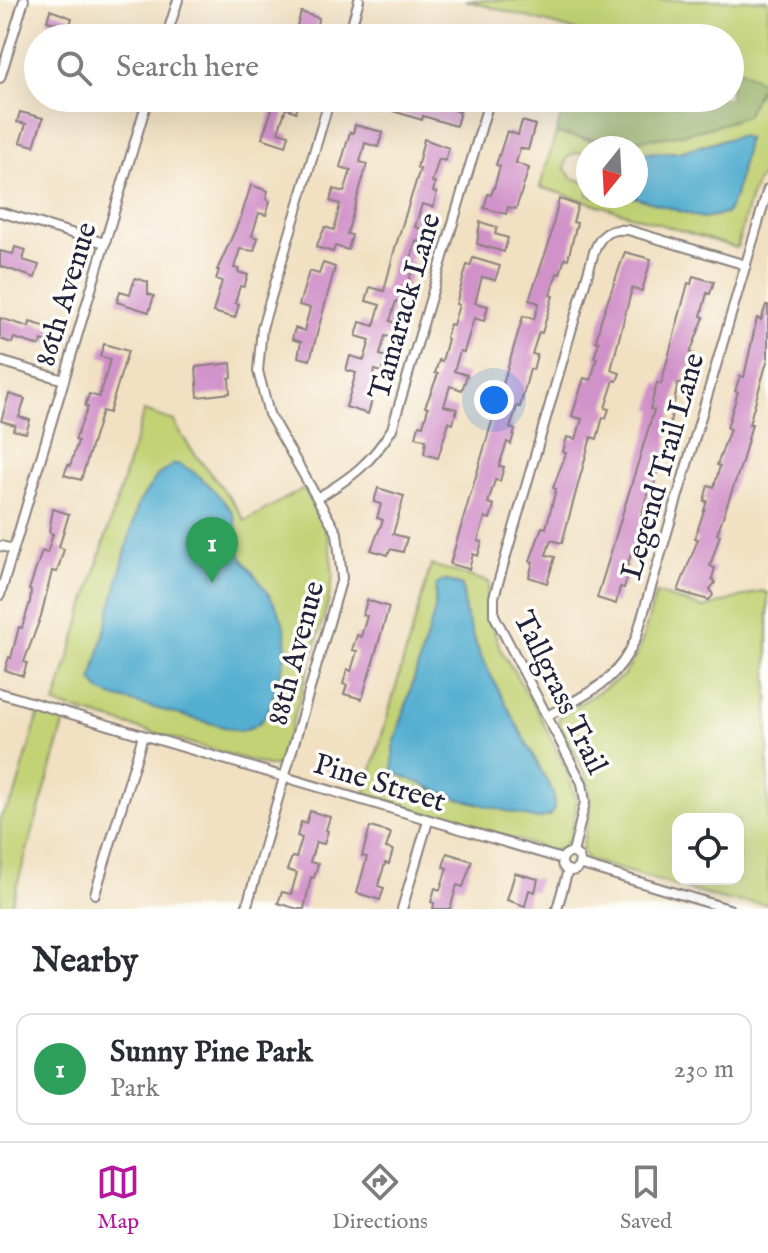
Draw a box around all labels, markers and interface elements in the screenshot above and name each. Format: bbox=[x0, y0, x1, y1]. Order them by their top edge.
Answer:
search box bbox=[24, 24, 744, 112]
icon: search bbox=[52, 46, 96, 90]
text: Search here bbox=[116, 49, 259, 87]
north arrow bbox=[576, 136, 648, 208]
street label: Tamarack Lane bbox=[361, 209, 451, 404]
street label: 86th Avenue bbox=[27, 218, 107, 371]
street label: Legend Trail Lane bbox=[613, 349, 714, 584]
your location bbox=[474, 380, 514, 420]
pin: 1 bbox=[186, 517, 238, 583]
street label: 88th Avenue bbox=[259, 577, 334, 730]
street label: Tallgrass Trail bbox=[503, 605, 615, 781]
street label: Pine Street bbox=[309, 746, 450, 822]
map controls bbox=[672, 813, 744, 885]
button: locate bbox=[672, 813, 744, 885]
text: Nearby bbox=[32, 940, 138, 983]
text: Sunny Pine Park bbox=[110, 1034, 313, 1072]
text: 1 bbox=[55, 1053, 65, 1086]
text: 230 m bbox=[674, 1053, 734, 1086]
text: Park bbox=[110, 1072, 159, 1105]
tab: Map bbox=[96, 1160, 140, 1236]
tab: Directions bbox=[332, 1160, 428, 1236]
tab: Saved bbox=[620, 1160, 672, 1236]

